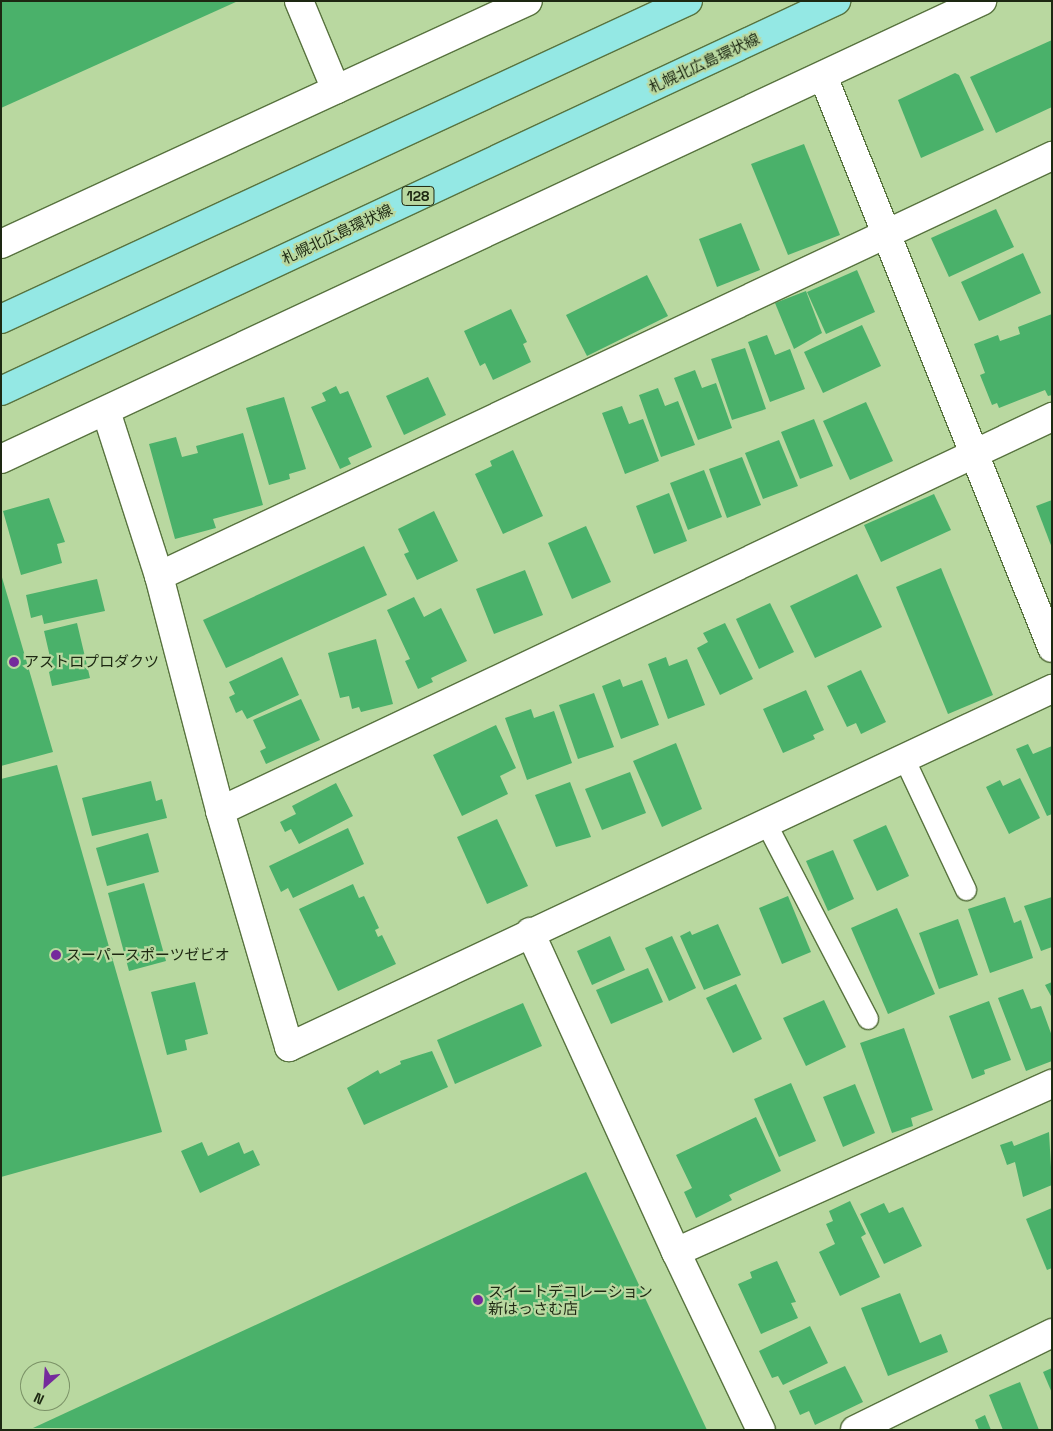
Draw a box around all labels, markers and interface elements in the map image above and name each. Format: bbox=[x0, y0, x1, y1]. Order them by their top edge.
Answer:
street label: 札幌北広島環状線 bbox=[646, 29, 762, 97]
road number: 128 bbox=[400, 185, 436, 208]
street label: 札幌北広島環状線 bbox=[279, 200, 395, 268]
place label: アストロプロダクツ bbox=[24, 653, 159, 671]
marker: アストロプロダクツ bbox=[8, 656, 20, 668]
place label: スーパースポーツゼビオ bbox=[66, 946, 231, 964]
marker: スーパースポーツゼビオ bbox=[50, 949, 62, 961]
place label: スイートデコレーション 新はっさむ店 bbox=[488, 1282, 653, 1317]
marker: スイートデコレーション 新はっさむ店 bbox=[472, 1294, 484, 1306]
north arrow bbox=[20, 1361, 70, 1411]
text: N bbox=[31, 1388, 47, 1409]

